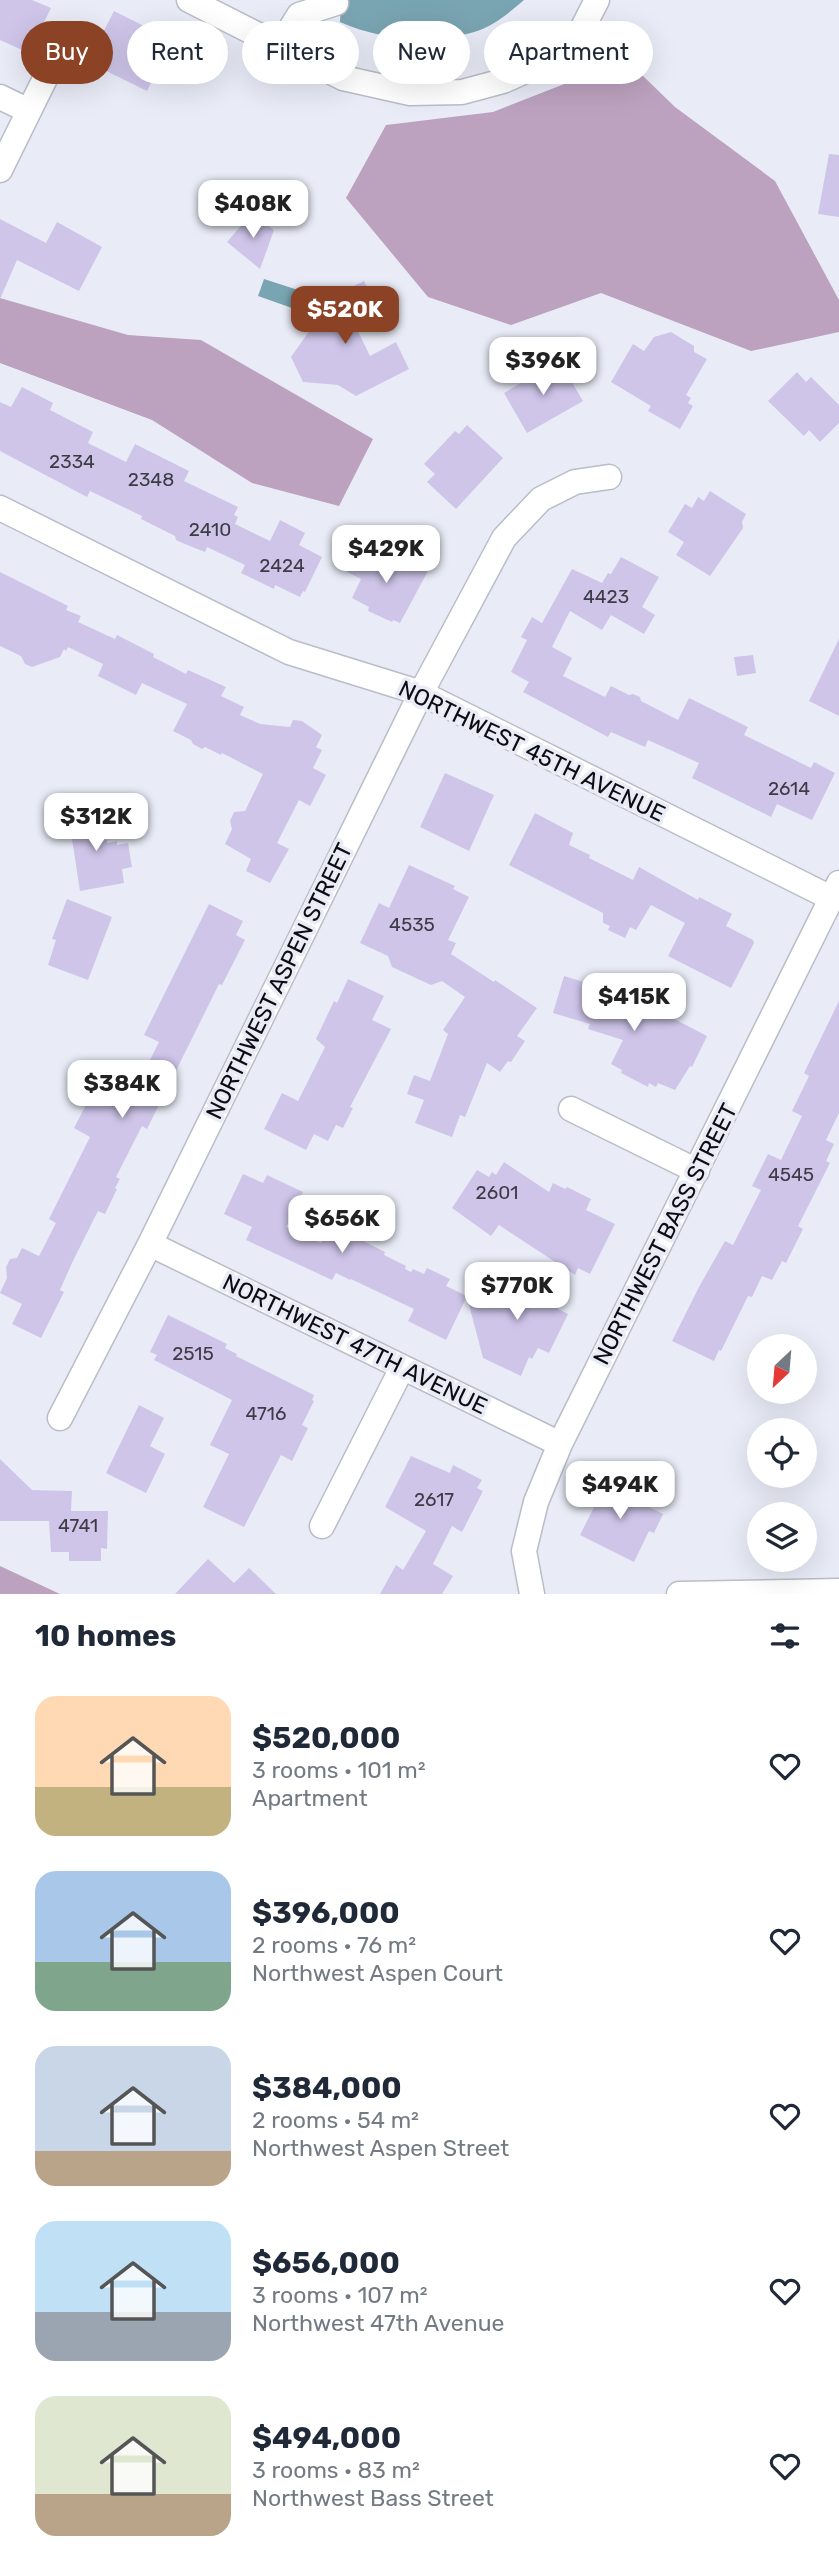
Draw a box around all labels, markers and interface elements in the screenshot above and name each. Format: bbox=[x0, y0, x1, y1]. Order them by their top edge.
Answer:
chip: Buy bbox=[21, 21, 113, 84]
chip: Rent bbox=[127, 21, 228, 84]
chip: Filters bbox=[242, 21, 359, 84]
chip: New bbox=[373, 21, 470, 84]
chip: Apartment bbox=[484, 21, 653, 84]
pin: $408K bbox=[204, 180, 302, 240]
text: $408K bbox=[214, 189, 292, 217]
pin: $520K bbox=[296, 286, 394, 346]
text: $520K bbox=[307, 295, 383, 323]
pin: $396K bbox=[494, 338, 592, 397]
text: $396K bbox=[505, 346, 581, 374]
house number: 2334 bbox=[49, 450, 95, 473]
house number: 2348 bbox=[128, 468, 174, 491]
house number: 2410 bbox=[189, 518, 231, 541]
pin: $429K bbox=[337, 526, 435, 585]
text: $429K bbox=[348, 534, 424, 562]
house number: 2424 bbox=[259, 554, 305, 577]
house number: 4423 bbox=[583, 585, 629, 608]
street label: NORTHWEST 45TH AVENUE bbox=[394, 674, 670, 828]
house number: 2614 bbox=[768, 777, 810, 800]
pin: $312K bbox=[47, 794, 145, 853]
text: $312K bbox=[60, 802, 132, 830]
street label: NORTHWEST ASPEN STREET bbox=[200, 838, 358, 1124]
house number: 4535 bbox=[389, 913, 435, 936]
pin: $415K bbox=[585, 974, 683, 1033]
text: $415K bbox=[598, 982, 670, 1010]
pin: $384K bbox=[73, 1060, 171, 1120]
text: $384K bbox=[83, 1069, 161, 1097]
street label: NORTHWEST BASS STREET bbox=[587, 1099, 743, 1369]
house number: 4545 bbox=[768, 1163, 814, 1186]
house number: 2601 bbox=[476, 1181, 518, 1204]
pin: $656K bbox=[293, 1196, 391, 1255]
text: $656K bbox=[304, 1204, 380, 1232]
pin: $770K bbox=[468, 1262, 566, 1322]
street label: NORTHWEST 47TH AVENUE bbox=[218, 1268, 492, 1420]
text: $770K bbox=[481, 1271, 553, 1299]
north arrow bbox=[747, 1334, 817, 1404]
map controls bbox=[747, 1334, 817, 1572]
house number: 2515 bbox=[172, 1342, 214, 1365]
house number: 4716 bbox=[246, 1402, 286, 1425]
button: locate bbox=[747, 1418, 817, 1488]
pin: $494K bbox=[571, 1462, 669, 1521]
text: $494K bbox=[582, 1470, 658, 1498]
house number: 2617 bbox=[414, 1488, 454, 1511]
button: layers bbox=[747, 1502, 817, 1572]
house number: 4741 bbox=[58, 1514, 98, 1537]
icon: filters bbox=[766, 1617, 804, 1655]
text: 10 homes bbox=[35, 1618, 176, 1654]
text: $520,000 bbox=[252, 1720, 400, 1756]
icon: home bbox=[91, 1724, 175, 1808]
icon: heart bbox=[766, 1747, 804, 1785]
text: 3 rooms · 101 m² bbox=[252, 1756, 426, 1784]
text: Apartment bbox=[252, 1784, 368, 1812]
text: $396,000 bbox=[252, 1895, 400, 1931]
icon: home bbox=[91, 1899, 175, 1983]
icon: heart bbox=[766, 1922, 804, 1960]
text: 2 rooms · 76 m² bbox=[252, 1931, 416, 1959]
text: Northwest Aspen Court bbox=[252, 1959, 503, 1987]
text: $384,000 bbox=[252, 2070, 402, 2106]
icon: home bbox=[91, 2074, 175, 2158]
icon: heart bbox=[766, 2097, 804, 2135]
text: 2 rooms · 54 m² bbox=[252, 2106, 419, 2134]
text: Northwest Aspen Street bbox=[252, 2134, 509, 2162]
text: $656,000 bbox=[252, 2245, 400, 2281]
icon: home bbox=[91, 2249, 175, 2333]
icon: heart bbox=[766, 2272, 804, 2310]
text: 3 rooms · 107 m² bbox=[252, 2281, 428, 2309]
text: Northwest 47th Avenue bbox=[252, 2309, 504, 2337]
text: $494,000 bbox=[252, 2420, 401, 2456]
icon: home bbox=[91, 2424, 175, 2508]
icon: heart bbox=[766, 2447, 804, 2485]
text: 3 rooms · 83 m² bbox=[252, 2456, 420, 2484]
text: Northwest Bass Street bbox=[252, 2484, 494, 2512]

